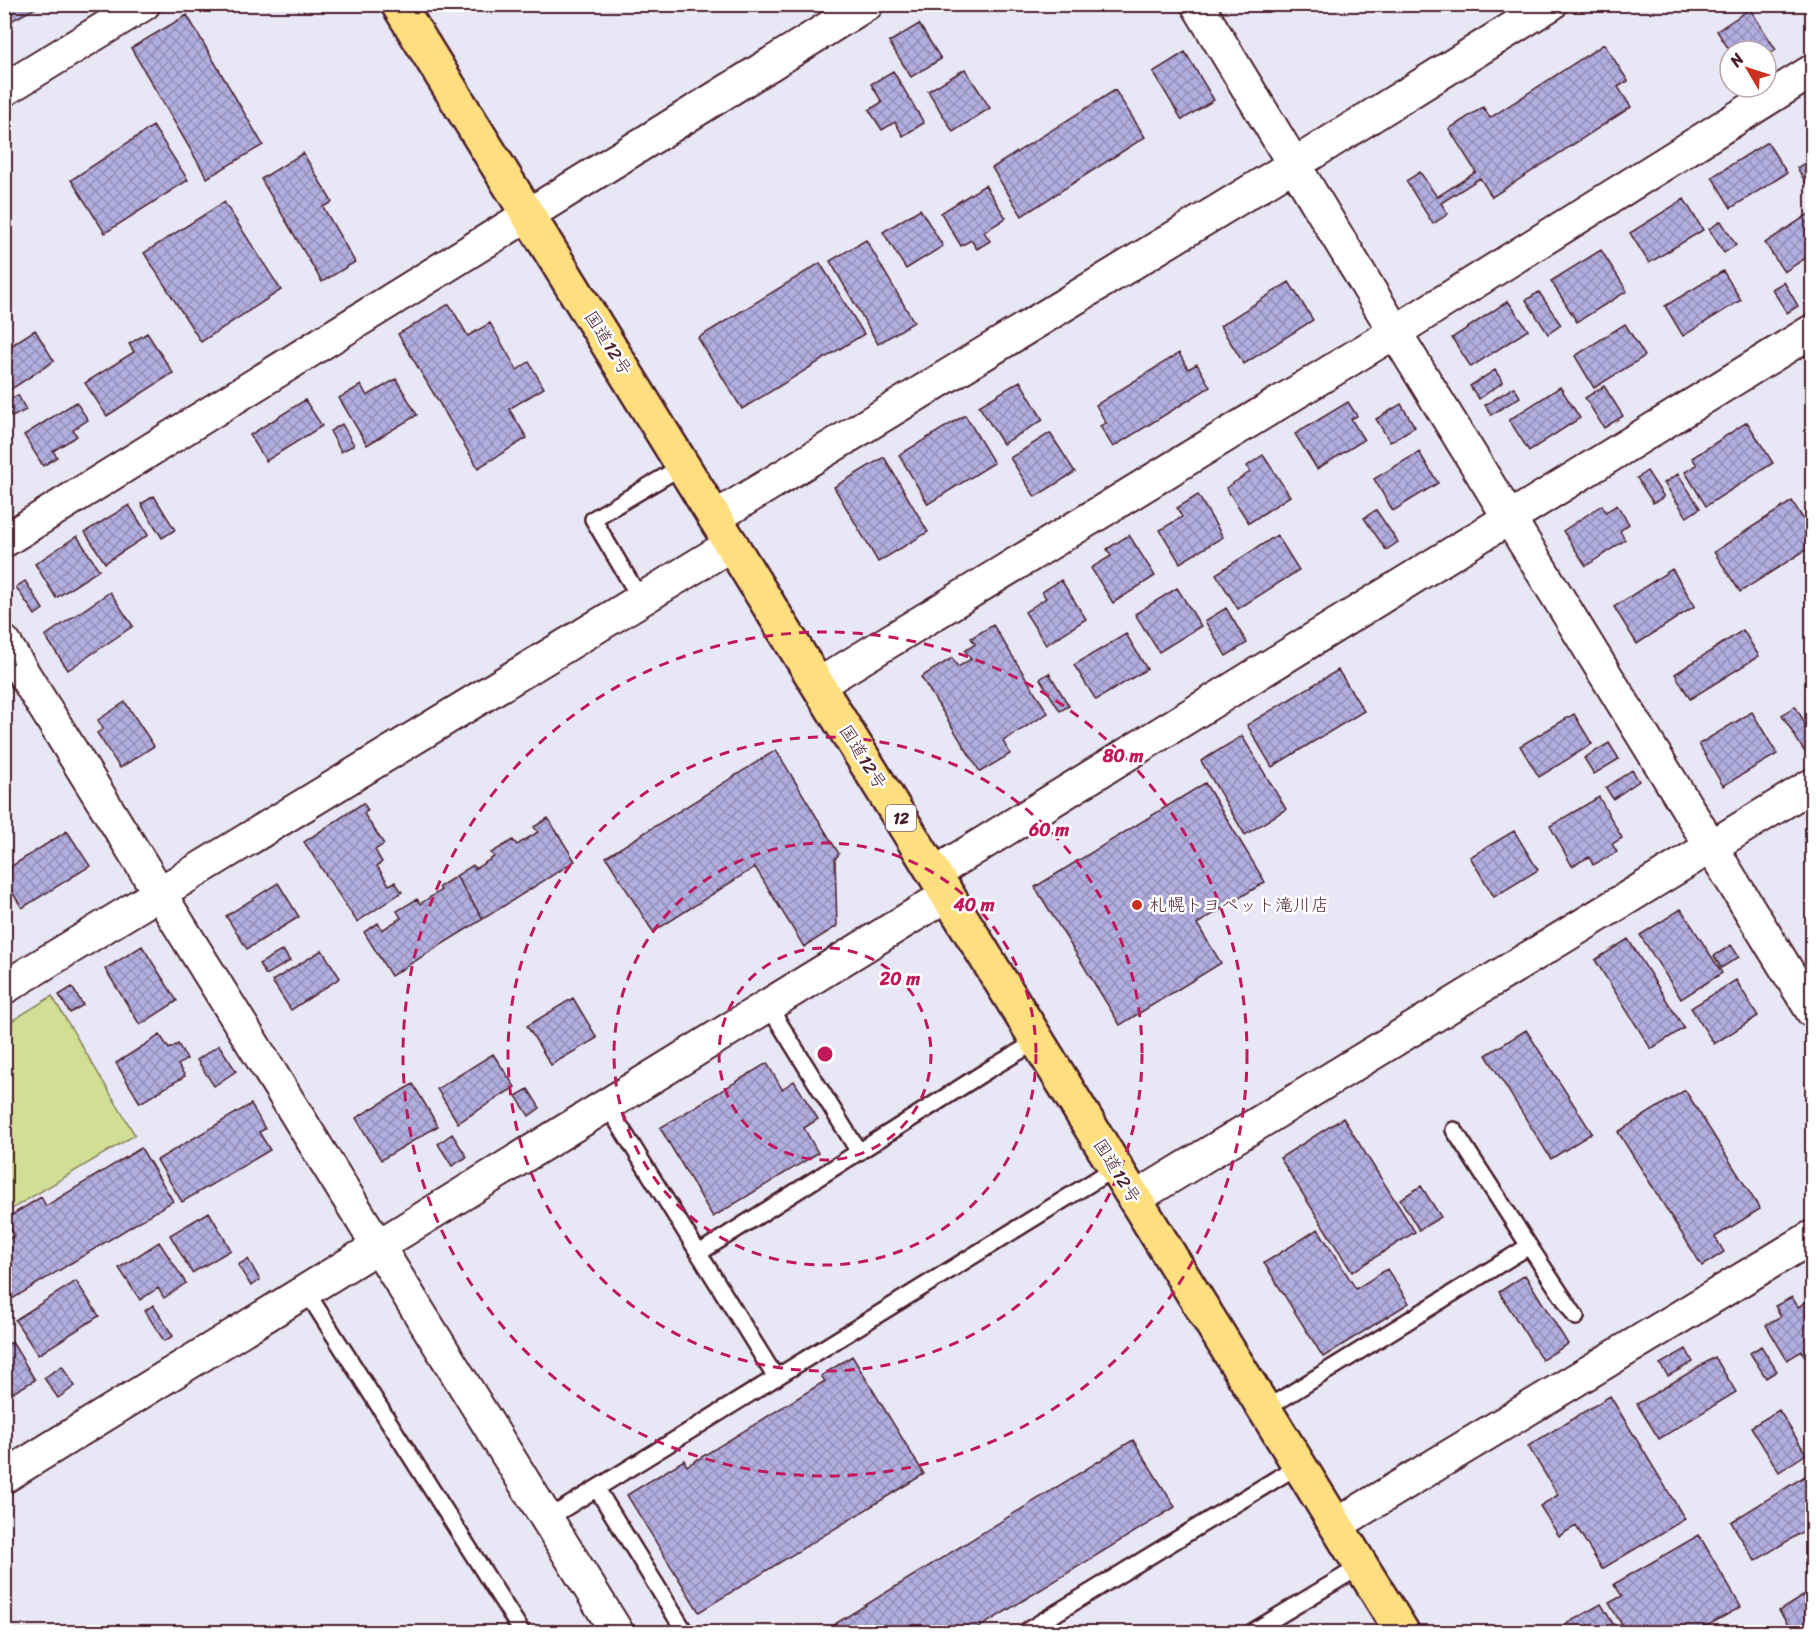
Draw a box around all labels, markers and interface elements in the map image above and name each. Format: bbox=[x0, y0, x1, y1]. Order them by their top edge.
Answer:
north arrow bbox=[1718, 39, 1778, 99]
text: N bbox=[1721, 46, 1752, 74]
street label: 国道12号 bbox=[575, 304, 641, 382]
street label: 国道12号 bbox=[830, 718, 896, 796]
text: 80 m bbox=[1102, 740, 1144, 772]
road number: 12 bbox=[886, 805, 916, 831]
text: 60 m bbox=[1028, 814, 1069, 846]
text: 40 m bbox=[952, 889, 995, 921]
place label: 札幌トヨペット滝川店 bbox=[1149, 889, 1329, 921]
marker: 札幌トヨペット滝川店 bbox=[1130, 898, 1144, 912]
text: 20 m bbox=[879, 963, 920, 995]
centre of rings bbox=[815, 1044, 835, 1064]
street label: 国道12号 bbox=[1084, 1132, 1150, 1210]

